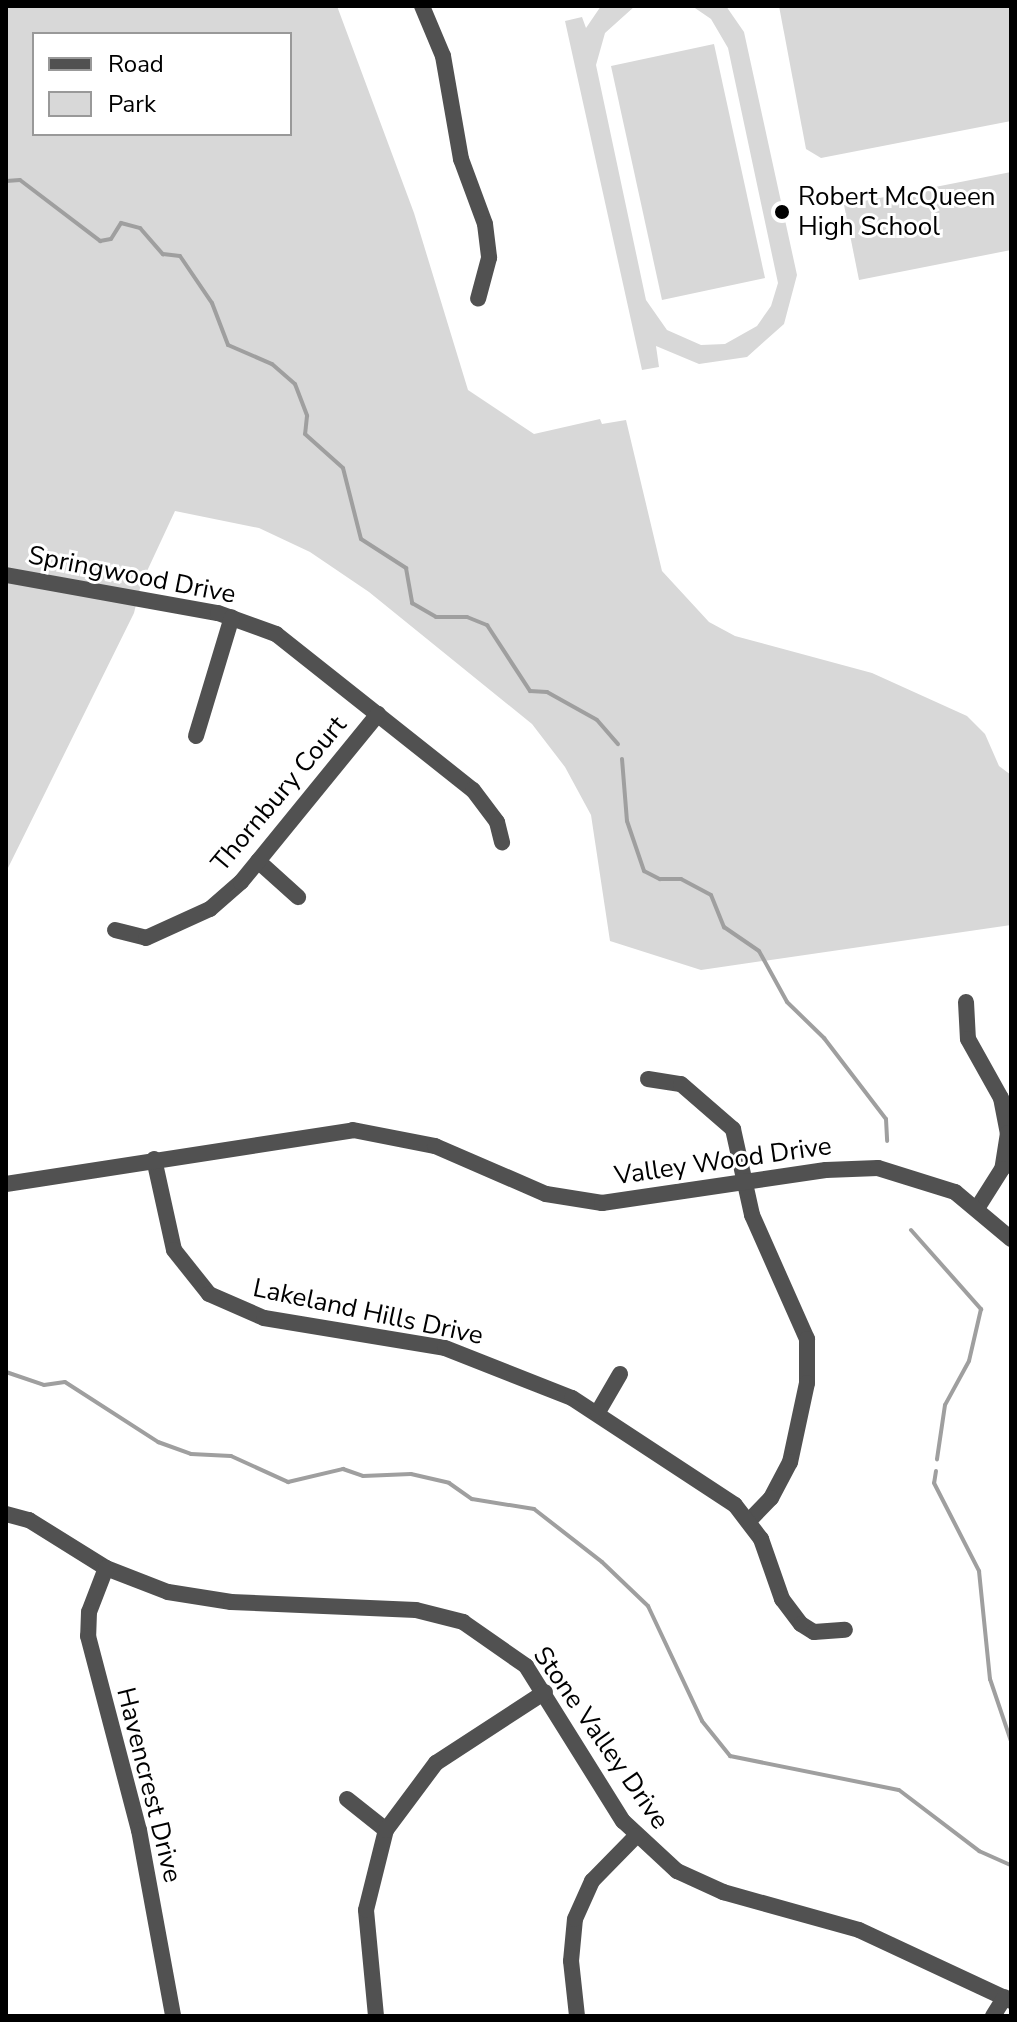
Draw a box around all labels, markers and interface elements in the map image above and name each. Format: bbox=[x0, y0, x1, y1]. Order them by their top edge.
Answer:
legend bbox=[32, 32, 292, 136]
text: Road bbox=[108, 48, 164, 80]
text: Park bbox=[108, 88, 156, 120]
place label: Robert McQueen High School bbox=[798, 181, 996, 242]
marker: Robert McQueen High School bbox=[773, 203, 791, 221]
street label: Springwood Drive bbox=[26, 540, 238, 610]
street label: Thornbury Court bbox=[205, 710, 353, 878]
street label: Valley Wood Drive bbox=[613, 1130, 833, 1192]
street label: Lakeland Hills Drive bbox=[250, 1272, 486, 1352]
street label: Stone Valley Drive bbox=[526, 1641, 676, 1835]
street label: Havencrest Drive bbox=[110, 1684, 188, 1886]

